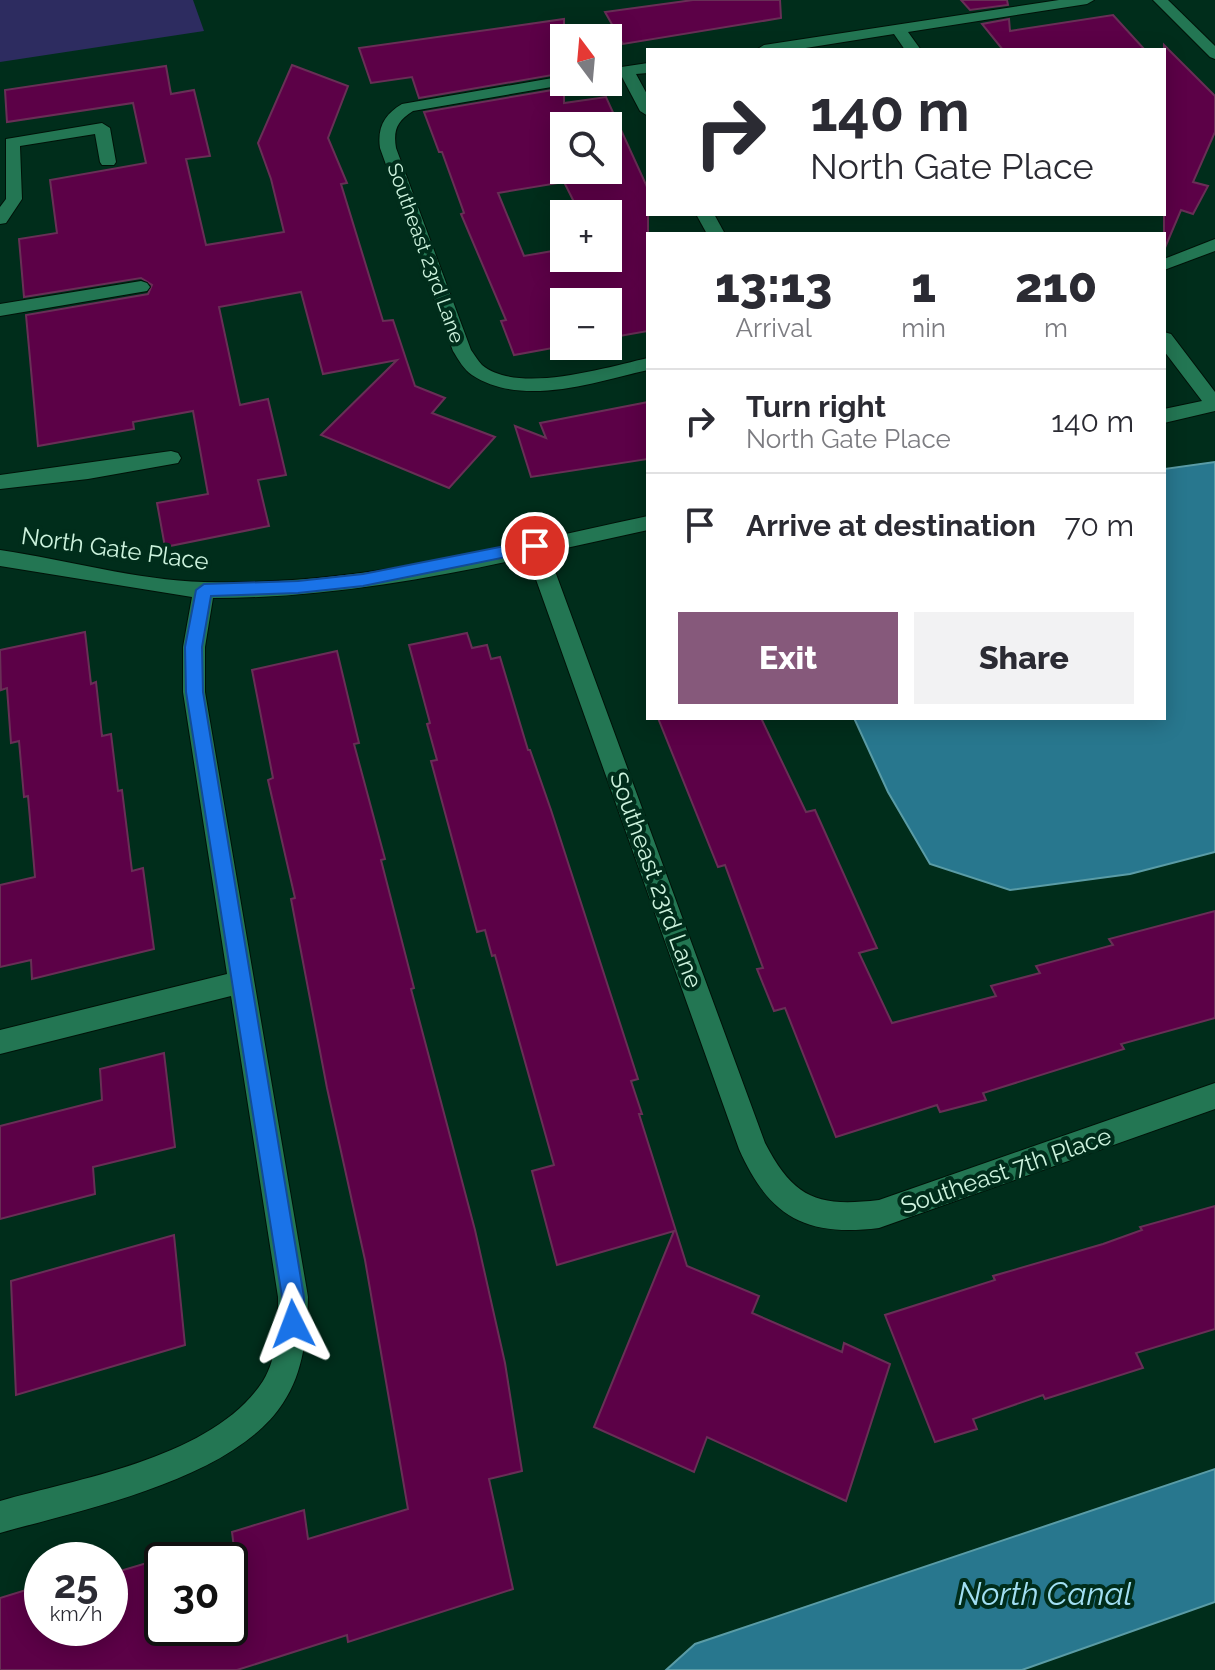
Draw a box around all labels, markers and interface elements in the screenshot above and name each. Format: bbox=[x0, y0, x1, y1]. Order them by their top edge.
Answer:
north arrow bbox=[550, 24, 622, 96]
map controls bbox=[550, 24, 622, 360]
text: 140 m bbox=[810, 78, 970, 144]
icon: right bbox=[678, 80, 782, 184]
button: search bbox=[550, 112, 622, 184]
text: North Gate Place bbox=[810, 145, 1094, 187]
street label: Southeast 23rd Lane bbox=[382, 160, 470, 346]
button: + bbox=[550, 200, 622, 272]
text: 13:13 bbox=[715, 257, 832, 313]
text: 1 bbox=[911, 257, 936, 313]
text: 210 bbox=[1015, 257, 1097, 313]
button: − bbox=[550, 288, 622, 360]
text: Arrival bbox=[736, 313, 812, 343]
text: min bbox=[901, 313, 946, 343]
text: m bbox=[1044, 313, 1068, 343]
text: Turn right bbox=[746, 389, 886, 424]
icon: right bbox=[678, 399, 722, 443]
text: 140 m bbox=[1051, 404, 1134, 439]
text: North Gate Place bbox=[746, 424, 951, 454]
icon: arrive bbox=[678, 503, 722, 547]
text: Arrive at destination bbox=[746, 508, 1036, 543]
text: 70 m bbox=[1064, 508, 1134, 543]
pin bbox=[501, 512, 569, 580]
street label: North Gate Place bbox=[19, 521, 211, 576]
icon: arrive bbox=[513, 524, 557, 568]
button: Exit bbox=[678, 612, 898, 704]
button: Share bbox=[914, 612, 1134, 704]
street label: Southeast 23rd Lane bbox=[604, 768, 709, 992]
street label: Southeast 7th Place bbox=[897, 1121, 1115, 1220]
position arrow bbox=[251, 1282, 335, 1366]
speed limit sign: 30 bbox=[144, 1542, 248, 1646]
text: 25 bbox=[54, 1560, 98, 1607]
water label: North Canal bbox=[958, 1575, 1132, 1612]
text: km/h bbox=[50, 1602, 102, 1626]

